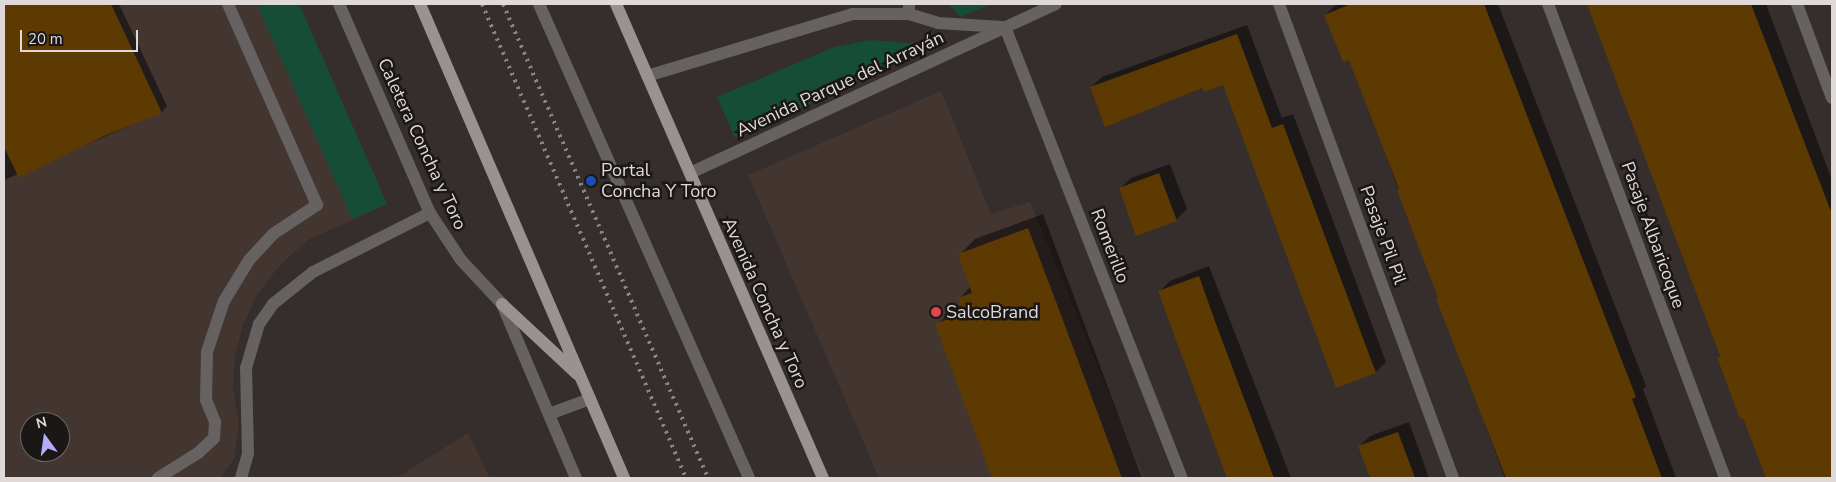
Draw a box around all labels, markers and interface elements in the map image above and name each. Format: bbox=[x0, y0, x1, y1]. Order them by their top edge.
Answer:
scale bar bbox=[22, 20, 140, 52]
street label: Avenida Parque del Arrayán bbox=[733, 26, 947, 142]
text: 20 m bbox=[28, 29, 63, 49]
street label: Caletera Concha y Toro bbox=[373, 55, 471, 233]
street label: Pasaje Albaricoque bbox=[1616, 159, 1690, 311]
place label: Portal Concha Y Toro bbox=[601, 160, 717, 202]
marker: Portal Concha Y Toro bbox=[585, 175, 597, 187]
street label: Pasaje Pil Pil bbox=[1355, 183, 1411, 287]
street label: Romerillo bbox=[1086, 206, 1134, 286]
street label: Avenida Concha y Toro bbox=[718, 214, 812, 392]
place label: SalcoBrand bbox=[946, 301, 1039, 323]
marker: SalcoBrand bbox=[930, 306, 942, 318]
north arrow bbox=[20, 412, 70, 462]
text: N bbox=[34, 412, 49, 433]

